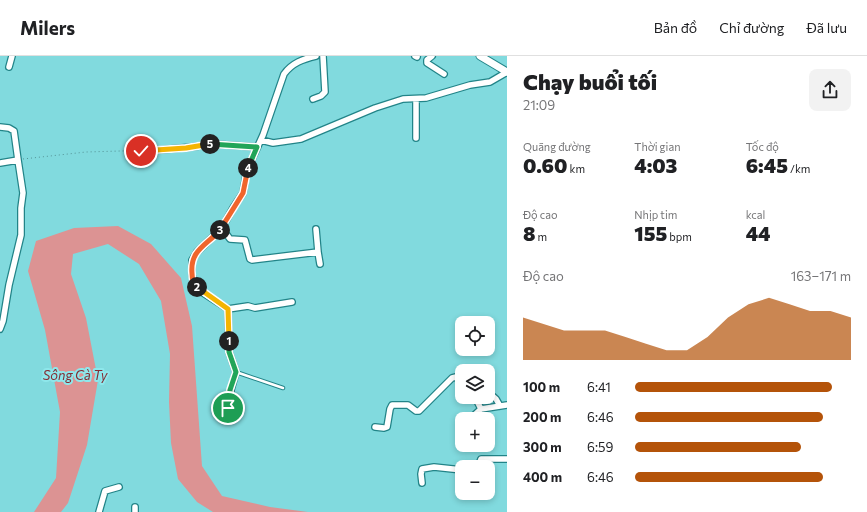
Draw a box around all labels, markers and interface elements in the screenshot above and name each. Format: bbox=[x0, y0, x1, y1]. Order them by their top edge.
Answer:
text: Milers bbox=[20, 16, 75, 39]
text: Bản đồ bbox=[654, 19, 697, 36]
text: Chỉ đường bbox=[719, 19, 784, 36]
text: Đã lưu bbox=[806, 19, 847, 36]
text: Chạy buổi tối bbox=[523, 68, 657, 95]
button: share bbox=[809, 69, 851, 111]
text: 21:09 bbox=[523, 97, 555, 113]
pin bbox=[124, 134, 158, 168]
pin: 5 bbox=[200, 134, 220, 154]
text: 5 bbox=[207, 137, 213, 150]
icon: check bbox=[130, 140, 152, 162]
text: Quãng đường bbox=[523, 140, 591, 153]
text: Thời gian bbox=[634, 140, 680, 153]
text: Tốc độ bbox=[746, 140, 779, 153]
text: 0.60 bbox=[523, 153, 567, 177]
text: 4:03 bbox=[634, 153, 677, 177]
text: 6:45 bbox=[746, 153, 788, 177]
pin: 4 bbox=[238, 158, 258, 178]
text: 4 bbox=[245, 161, 251, 174]
text: km bbox=[567, 162, 585, 175]
text: /km bbox=[788, 162, 810, 175]
text: Độ cao bbox=[523, 208, 558, 221]
text: Nhịp tim bbox=[634, 208, 677, 221]
text: kcal bbox=[746, 208, 765, 221]
pin: 3 bbox=[210, 220, 230, 240]
text: 8 bbox=[523, 221, 536, 245]
text: 155 bbox=[634, 221, 667, 245]
text: 44 bbox=[746, 221, 771, 245]
text: 3 bbox=[217, 223, 223, 236]
text: m bbox=[536, 230, 547, 243]
text: bpm bbox=[667, 230, 692, 243]
text: Độ cao bbox=[523, 268, 564, 284]
text: 163–171 m bbox=[791, 268, 851, 284]
pin: 2 bbox=[187, 277, 207, 297]
text: 2 bbox=[194, 280, 200, 293]
map controls bbox=[455, 316, 495, 500]
button: locate bbox=[455, 316, 495, 356]
pin: 1 bbox=[219, 331, 239, 351]
text: 1 bbox=[227, 334, 231, 347]
button: layers bbox=[455, 364, 495, 404]
water label: Sông Cà Ty bbox=[43, 367, 109, 383]
text: 100 m bbox=[523, 379, 560, 395]
text: 6:41 bbox=[587, 379, 611, 395]
pin bbox=[211, 391, 245, 425]
icon: arrive bbox=[217, 397, 239, 419]
text: 200 m bbox=[523, 409, 561, 425]
text: 6:46 bbox=[587, 409, 614, 425]
button: + bbox=[455, 412, 495, 452]
text: 300 m bbox=[523, 439, 562, 455]
text: 6:59 bbox=[587, 439, 613, 455]
button: − bbox=[455, 460, 495, 500]
text: 400 m bbox=[523, 469, 562, 485]
text: 6:46 bbox=[587, 469, 614, 485]

